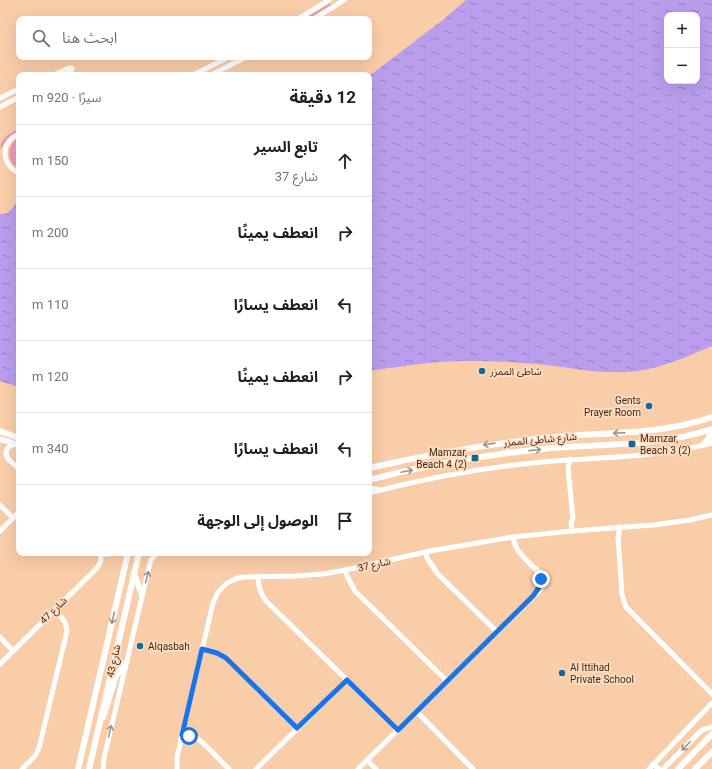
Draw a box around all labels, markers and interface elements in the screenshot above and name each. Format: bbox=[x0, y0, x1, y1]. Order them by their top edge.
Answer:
map controls bbox=[664, 12, 700, 84]
button: + bbox=[664, 12, 700, 48]
search box bbox=[16, 16, 372, 60]
icon: search bbox=[30, 27, 52, 49]
text: ابحث هنا bbox=[62, 29, 117, 47]
button: − bbox=[664, 48, 700, 84]
text: 12 دقيقة bbox=[289, 87, 356, 107]
text: سيرًا · 920 m bbox=[32, 90, 101, 105]
text: تابع السير bbox=[254, 138, 318, 156]
icon: ahead bbox=[334, 150, 356, 172]
text: 150 m bbox=[32, 153, 69, 168]
text: شارع 37 bbox=[275, 169, 318, 184]
icon: right bbox=[334, 222, 356, 244]
text: انعطف يمينًا bbox=[238, 224, 318, 242]
text: 200 m bbox=[32, 225, 69, 240]
icon: left bbox=[334, 294, 356, 316]
text: انعطف يسارًا bbox=[234, 296, 318, 314]
text: 110 m bbox=[32, 297, 69, 312]
icon: right bbox=[334, 366, 356, 388]
marker: شاطئ الممزر bbox=[477, 366, 487, 376]
place label: شاطئ الممزر bbox=[489, 366, 542, 378]
text: انعطف يمينًا bbox=[238, 368, 318, 386]
text: 120 m bbox=[32, 369, 69, 384]
place label: Gents Prayer Room bbox=[584, 395, 641, 418]
marker: Gents Prayer Room bbox=[644, 401, 654, 411]
one-way arrow bbox=[613, 429, 626, 437]
street label: شارع شاطئ الممزر bbox=[502, 431, 577, 450]
place label: Mamzar, Beach 3 (2) bbox=[640, 433, 691, 457]
icon: left bbox=[334, 438, 356, 460]
marker: Mamzar, Beach 3 (2) bbox=[627, 439, 637, 449]
text: انعطف يسارًا bbox=[234, 440, 318, 458]
one-way arrow bbox=[483, 440, 496, 448]
text: 340 m bbox=[32, 441, 69, 456]
one-way arrow bbox=[528, 446, 541, 454]
place label: Mamzar, Beach 4 (2) bbox=[416, 447, 467, 471]
marker: Mamzar, Beach 4 (2) bbox=[470, 453, 480, 463]
one-way arrow bbox=[400, 466, 413, 474]
icon: arrive bbox=[334, 510, 356, 532]
text: الوصول إلى الوجهة bbox=[197, 512, 318, 530]
street label: شارع 37 bbox=[357, 555, 392, 576]
route end bbox=[532, 570, 550, 588]
one-way arrow bbox=[143, 571, 151, 584]
street label: شارع 47 bbox=[38, 595, 71, 627]
one-way arrow bbox=[108, 611, 116, 624]
marker: Alqasbah bbox=[135, 641, 145, 651]
place label: Alqasbah bbox=[148, 641, 190, 652]
street label: شارع 43 bbox=[104, 644, 125, 679]
place label: Al Ittihad Private School bbox=[570, 662, 634, 685]
marker: Al Ittihad Private School bbox=[557, 668, 567, 678]
one-way arrow bbox=[107, 725, 115, 738]
route start bbox=[180, 727, 198, 745]
one-way arrow bbox=[681, 741, 691, 751]

